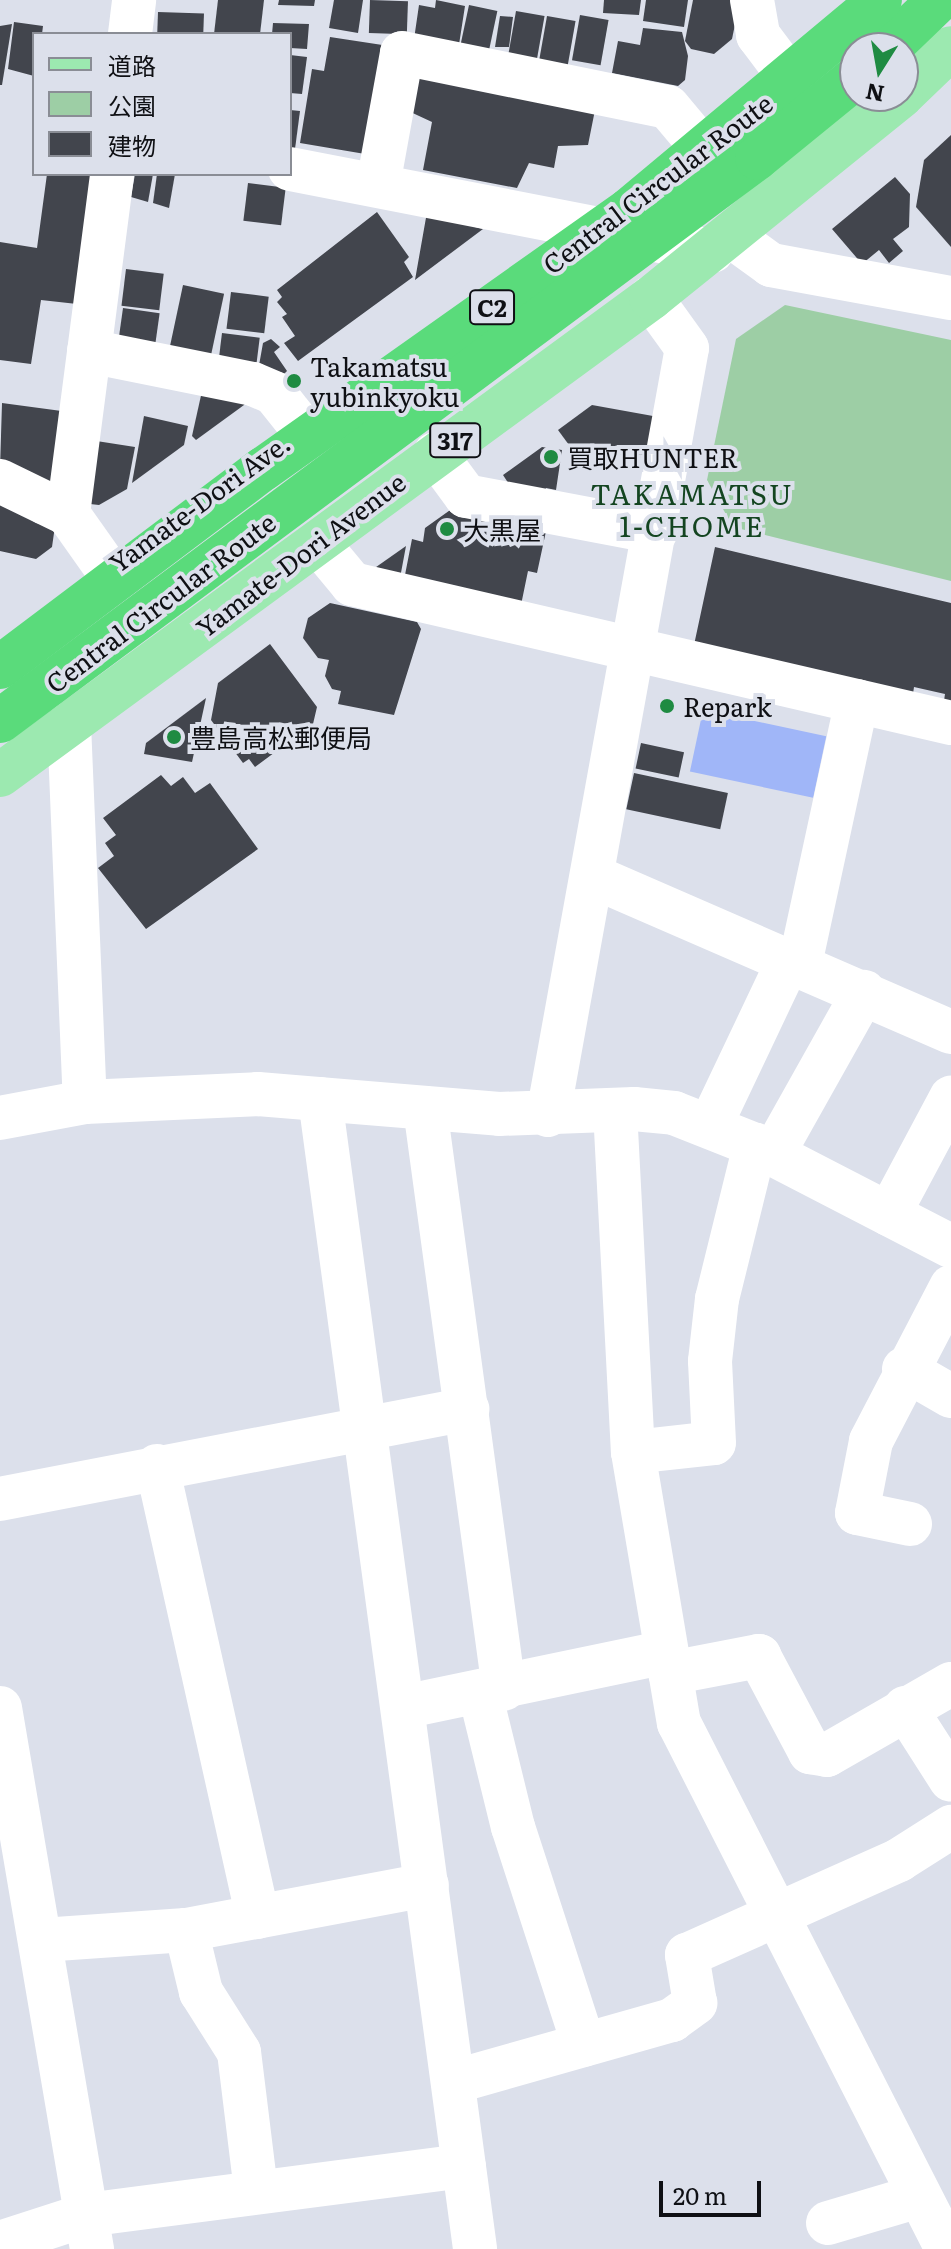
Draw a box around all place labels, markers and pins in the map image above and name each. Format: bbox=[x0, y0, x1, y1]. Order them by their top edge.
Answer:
place label: Takamatsu yubinkyoku bbox=[310, 350, 460, 412]
marker: Takamatsu yubinkyoku bbox=[285, 372, 303, 390]
place label: 買取HUNTER bbox=[567, 441, 738, 473]
marker: 買取HUNTER bbox=[542, 448, 560, 466]
place label: 大黒屋 bbox=[463, 513, 541, 545]
marker: 大黒屋 bbox=[438, 520, 456, 538]
place label: Repark bbox=[683, 690, 772, 722]
marker: Repark bbox=[658, 697, 676, 715]
place label: 豊島高松郵便局 bbox=[190, 721, 372, 753]
marker: 豊島高松郵便局 bbox=[165, 728, 183, 746]

